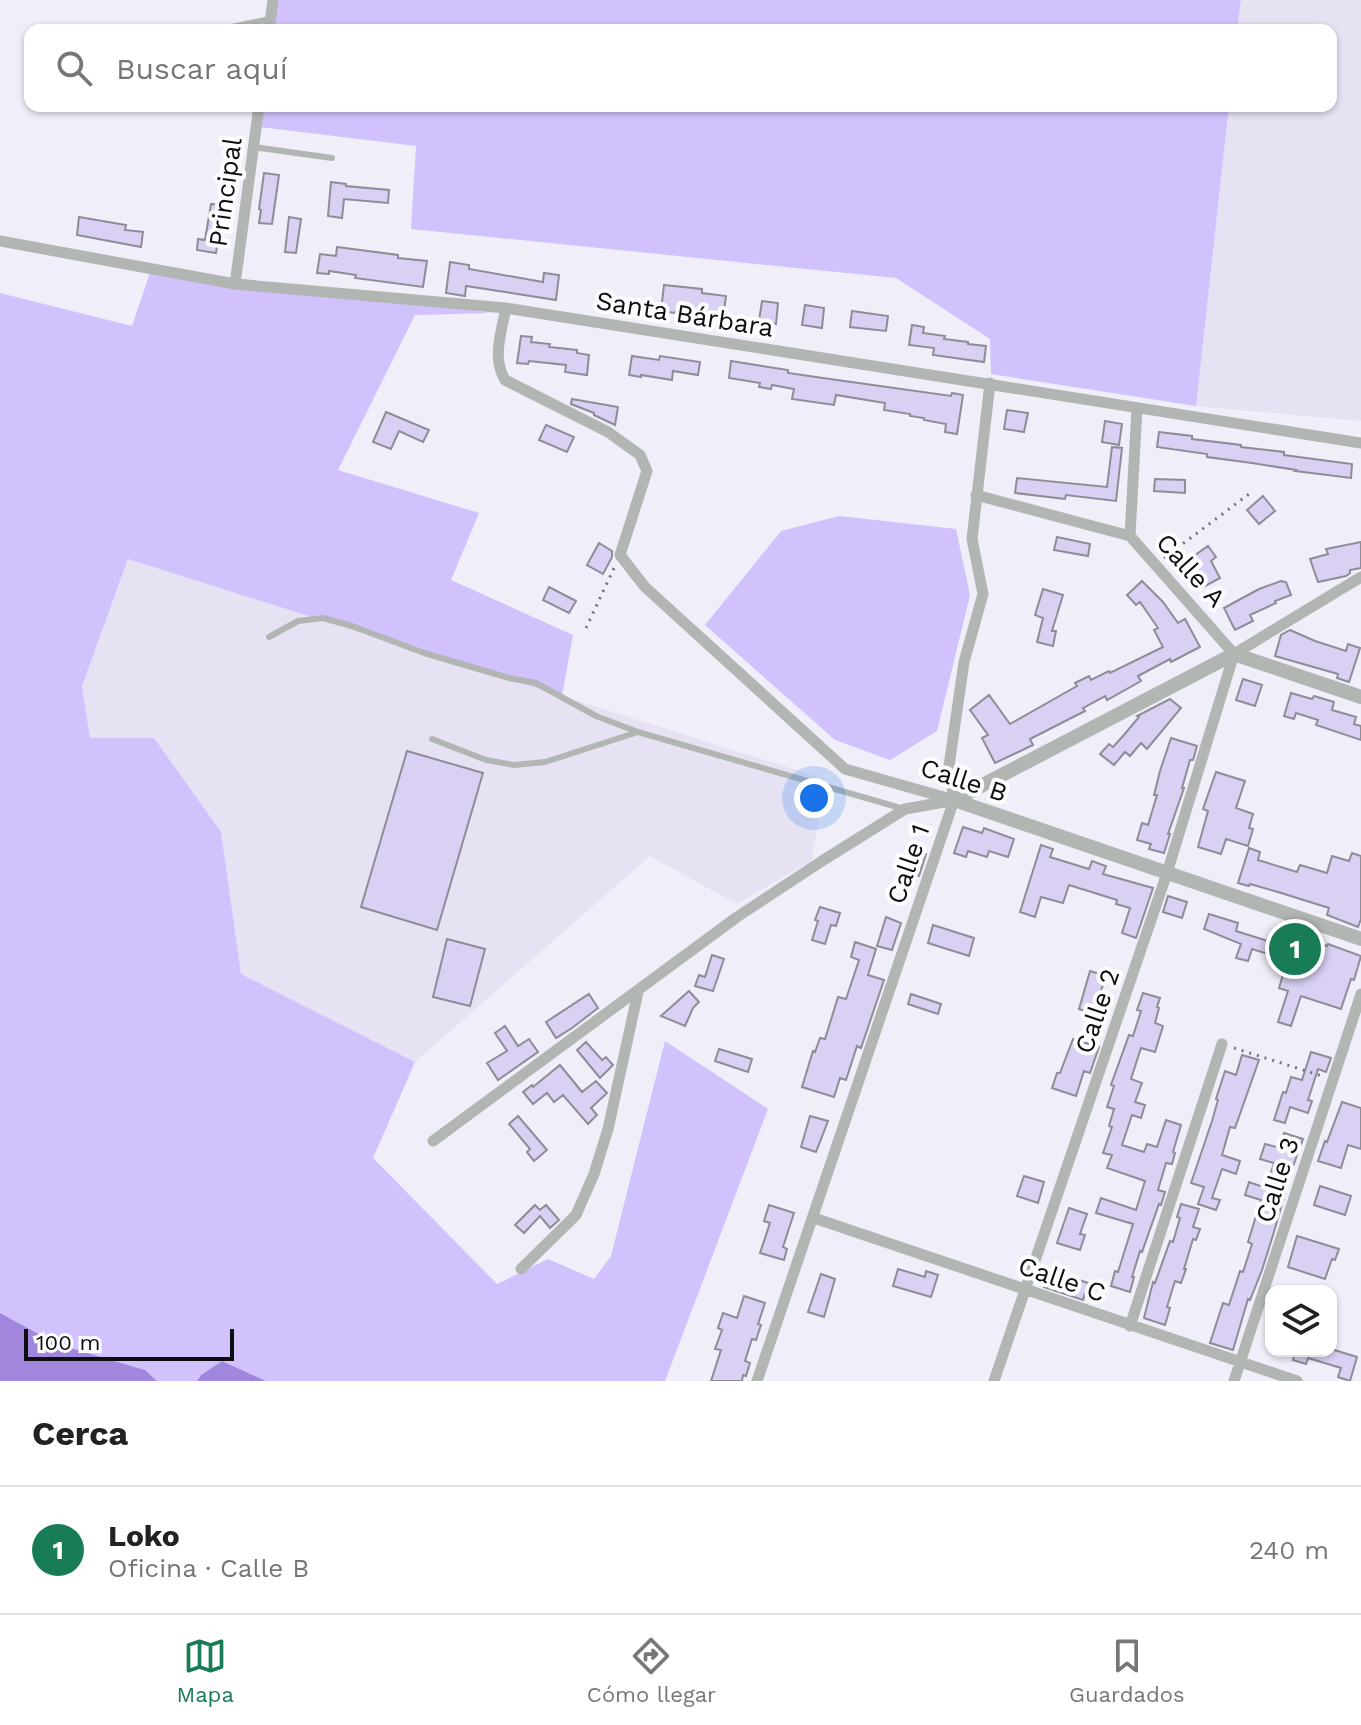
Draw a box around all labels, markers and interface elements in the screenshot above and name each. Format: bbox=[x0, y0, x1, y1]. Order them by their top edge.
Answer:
search box bbox=[24, 24, 1337, 112]
icon: search bbox=[52, 46, 96, 90]
text: Buscar aquí bbox=[116, 51, 288, 86]
street label: Principal bbox=[202, 135, 248, 249]
street label: Santa Bárbara bbox=[594, 285, 776, 343]
street label: Calle A bbox=[1150, 527, 1232, 613]
street label: Calle B bbox=[917, 752, 1011, 808]
your location bbox=[794, 778, 834, 818]
street label: Calle 1 bbox=[880, 820, 936, 908]
pin: 1 bbox=[1269, 919, 1321, 979]
street label: Calle 2 bbox=[1069, 965, 1125, 1057]
street label: Calle 3 bbox=[1249, 1134, 1305, 1226]
street label: Calle C bbox=[1014, 1250, 1110, 1308]
map controls bbox=[1265, 1285, 1337, 1357]
button: layers bbox=[1265, 1285, 1337, 1357]
scale bar bbox=[24, 1325, 234, 1361]
text: 100 m bbox=[36, 1330, 100, 1355]
text: Cerca bbox=[32, 1413, 128, 1453]
text: Loko bbox=[108, 1518, 180, 1553]
text: 1 bbox=[52, 1535, 64, 1565]
text: 240 m bbox=[1249, 1535, 1329, 1565]
text: Oficina · Calle B bbox=[108, 1553, 309, 1583]
tab: Mapa bbox=[176, 1634, 234, 1707]
tab: Cómo llegar bbox=[587, 1634, 716, 1707]
tab: Guardados bbox=[1069, 1634, 1185, 1707]

